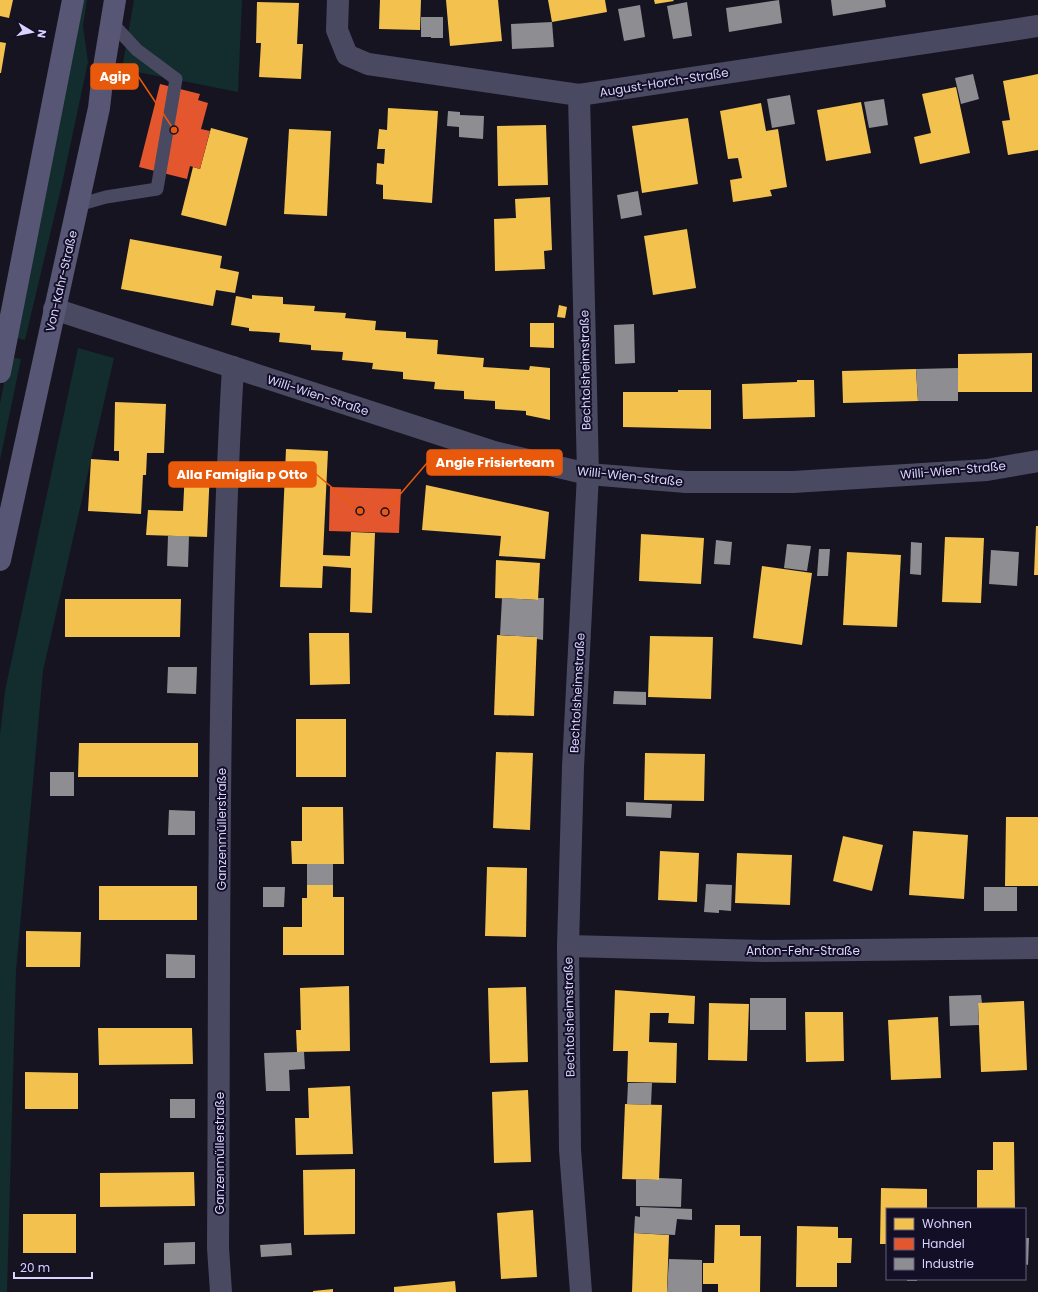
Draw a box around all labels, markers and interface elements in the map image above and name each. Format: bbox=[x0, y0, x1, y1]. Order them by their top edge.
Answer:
north arrow bbox=[12, 12, 52, 52]
text: N bbox=[33, 28, 50, 39]
street label: August-Horch-Straße bbox=[598, 63, 730, 101]
callout: Agip bbox=[91, 64, 138, 89]
text: Agip bbox=[99, 67, 131, 86]
street label: Von-Kahr-Straße bbox=[41, 229, 81, 333]
street label: Bechtolsheimstraße bbox=[575, 310, 595, 430]
street label: Willi-Wien-Straße bbox=[265, 371, 371, 419]
callout: Angie Frisierteam bbox=[427, 450, 562, 475]
text: Angie Frisierteam bbox=[436, 453, 555, 472]
street label: Willi-Wien-Straße bbox=[899, 457, 1007, 483]
callout: Alla Famiglia p Otto bbox=[169, 462, 316, 487]
street label: Willi-Wien-Straße bbox=[576, 462, 684, 490]
text: Alla Famiglia p Otto bbox=[176, 465, 308, 484]
street label: Bechtolsheimstraße bbox=[565, 632, 589, 754]
street label: Ganzenmüllerstraße bbox=[213, 768, 230, 890]
street label: Anton-Fehr-Straße bbox=[746, 942, 860, 959]
street label: Bechtolsheimstraße bbox=[559, 957, 579, 1077]
street label: Ganzenmüllerstraße bbox=[211, 1092, 228, 1214]
legend bbox=[886, 1208, 1026, 1280]
text: Wohnen bbox=[922, 1215, 972, 1232]
text: Handel bbox=[922, 1235, 965, 1252]
scale bar bbox=[14, 1254, 92, 1280]
text: Industrie bbox=[922, 1255, 974, 1272]
text: 20 m bbox=[20, 1259, 50, 1276]

